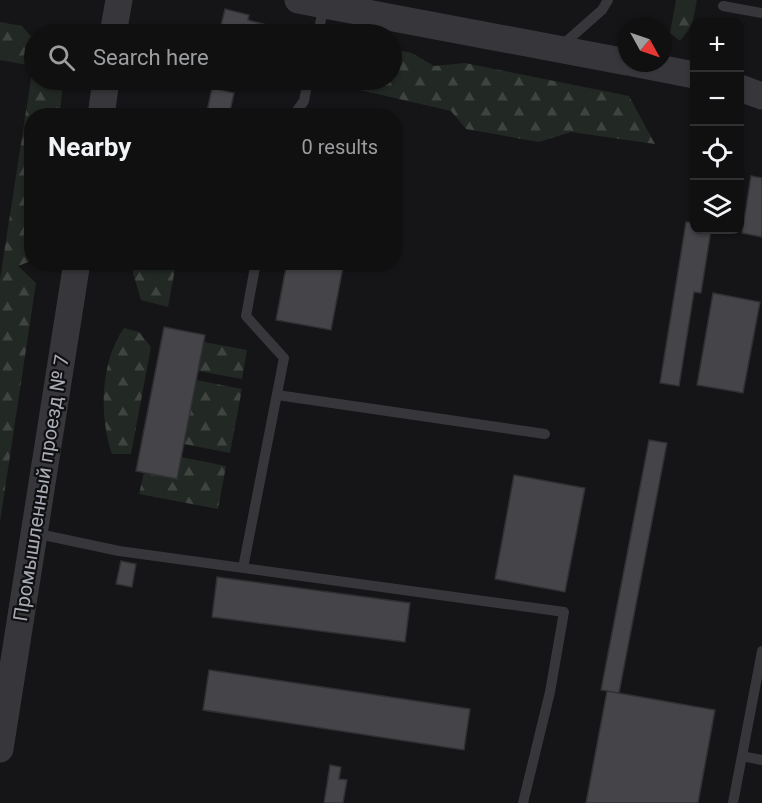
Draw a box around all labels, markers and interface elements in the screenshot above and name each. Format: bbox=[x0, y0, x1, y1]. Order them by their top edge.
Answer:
north arrow bbox=[618, 18, 672, 72]
map controls bbox=[690, 18, 744, 234]
button: + bbox=[690, 18, 744, 72]
search box bbox=[24, 24, 402, 90]
icon: search bbox=[45, 41, 78, 74]
text: Search here bbox=[93, 45, 209, 70]
button: − bbox=[690, 72, 744, 126]
button: locate bbox=[690, 126, 744, 180]
text: Nearby bbox=[48, 132, 131, 162]
text: 0 results bbox=[302, 135, 378, 159]
button: layers bbox=[690, 180, 744, 234]
street label: Промышленный проезд № 7 bbox=[8, 353, 74, 623]

